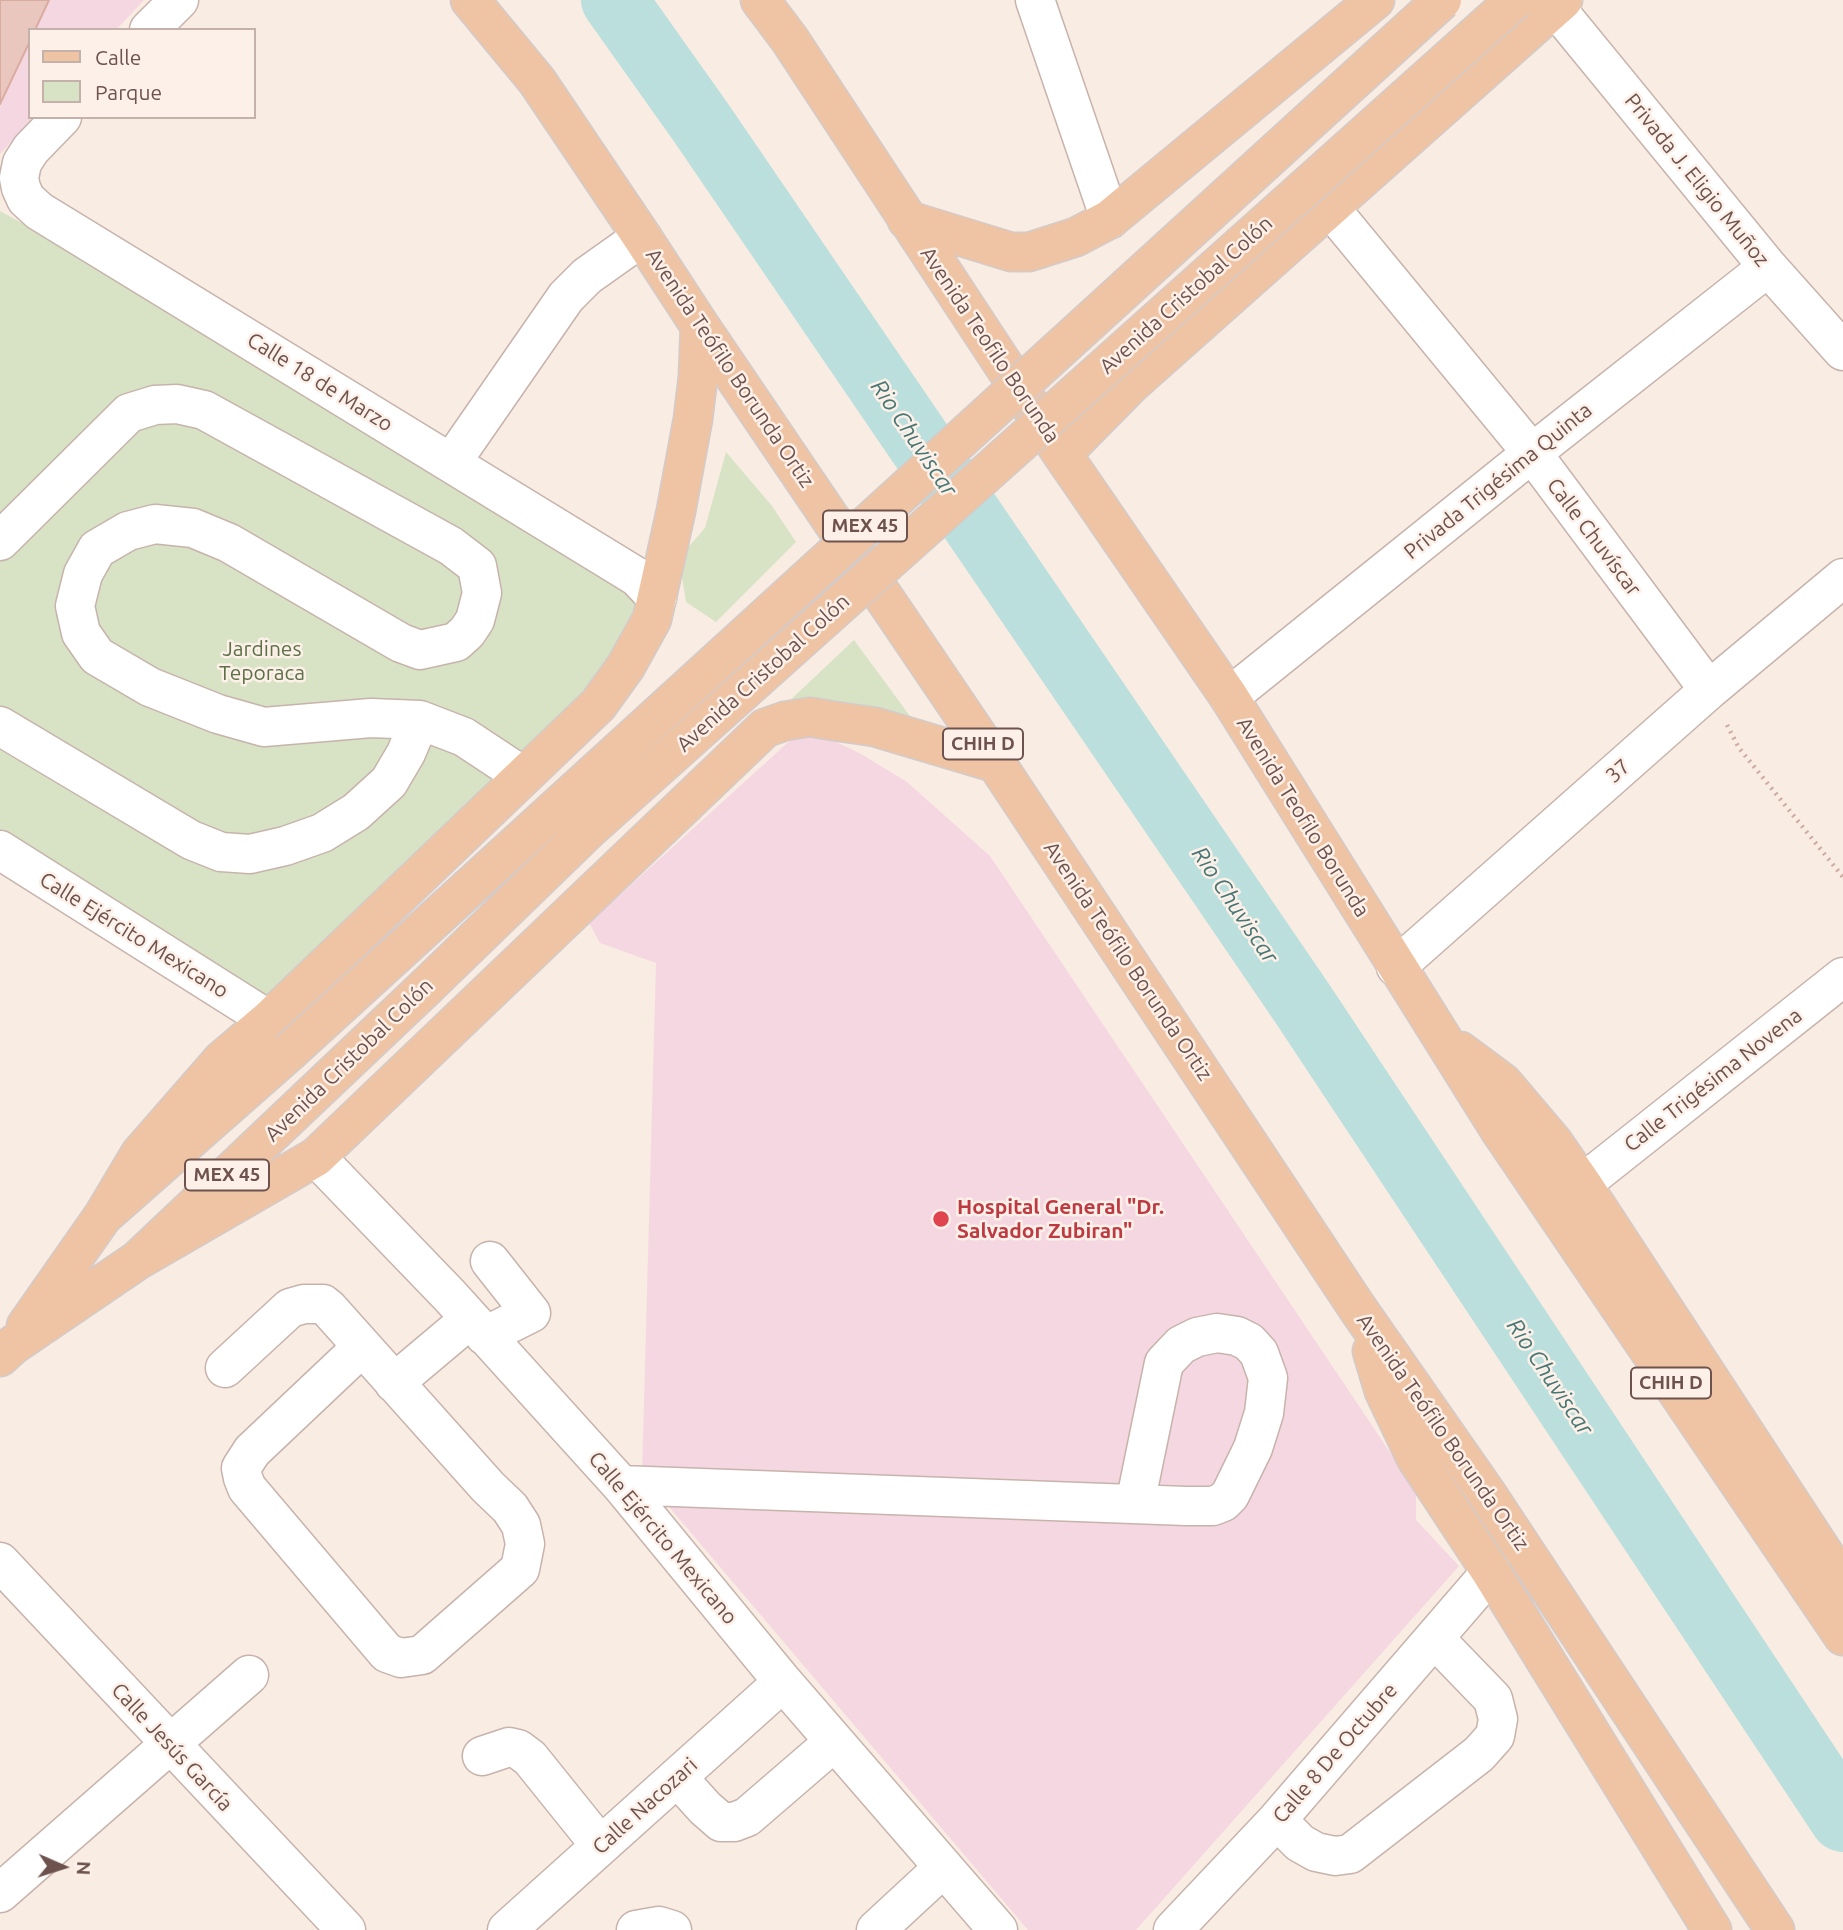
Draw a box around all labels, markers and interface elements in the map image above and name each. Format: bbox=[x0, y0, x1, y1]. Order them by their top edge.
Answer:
legend bbox=[28, 28, 256, 119]
text: Calle bbox=[95, 45, 141, 69]
text: Parque bbox=[95, 80, 162, 104]
street label: Privada J. Eligio Muñoz bbox=[1619, 88, 1775, 272]
street label: Avenida Cristobal Colón bbox=[1094, 211, 1278, 379]
street label: Avenida Teofilo Borunda bbox=[915, 242, 1065, 448]
street label: Avenida Teófilo Borunda Ortiz bbox=[640, 244, 820, 492]
street label: Calle 18 de Marzo bbox=[242, 327, 398, 437]
water label: Rio Chuviscar bbox=[865, 374, 963, 502]
street label: Privada Trigésima Quinta bbox=[1399, 397, 1597, 565]
street label: Calle Chuvíscar bbox=[1542, 473, 1646, 601]
road number: MEX 45 bbox=[823, 510, 907, 541]
street label: Avenida Cristobal Colón bbox=[671, 589, 855, 757]
park label: Jardines Teporaca bbox=[219, 636, 305, 686]
street label: Avenida Teofilo Borunda bbox=[1231, 712, 1375, 922]
road number: CHIH D bbox=[943, 729, 1023, 760]
street label: 37 bbox=[1601, 754, 1635, 788]
street label: Avenida Teófilo Borunda Ortiz bbox=[1038, 837, 1218, 1085]
water label: Rio Chuviscar bbox=[1186, 841, 1284, 969]
street label: Calle Ejército Mexicano bbox=[35, 867, 233, 1003]
street label: Avenida Cristobal Colón bbox=[260, 973, 438, 1147]
street label: Calle Trigésima Novena bbox=[1619, 1003, 1807, 1157]
road number: MEX 45 bbox=[185, 1160, 269, 1190]
place label: Hospital General "Dr. Salvador Zubiran" bbox=[957, 1194, 1164, 1244]
marker: Hospital General "Dr. Salvador Zubiran" bbox=[931, 1209, 951, 1229]
street label: Avenida Teófilo Borunda Ortiz bbox=[1351, 1309, 1535, 1555]
water label: Rio Chuviscar bbox=[1501, 1313, 1599, 1441]
road number: CHIH D bbox=[1631, 1368, 1711, 1399]
street label: Calle Ejército Mexicano bbox=[583, 1446, 743, 1630]
street label: Calle Jesús García bbox=[106, 1678, 238, 1816]
street label: Calle 8 De Octubre bbox=[1267, 1678, 1403, 1828]
street label: Calle Nacozari bbox=[587, 1752, 703, 1860]
north arrow bbox=[28, 1832, 98, 1902]
text: N bbox=[73, 1860, 95, 1876]

